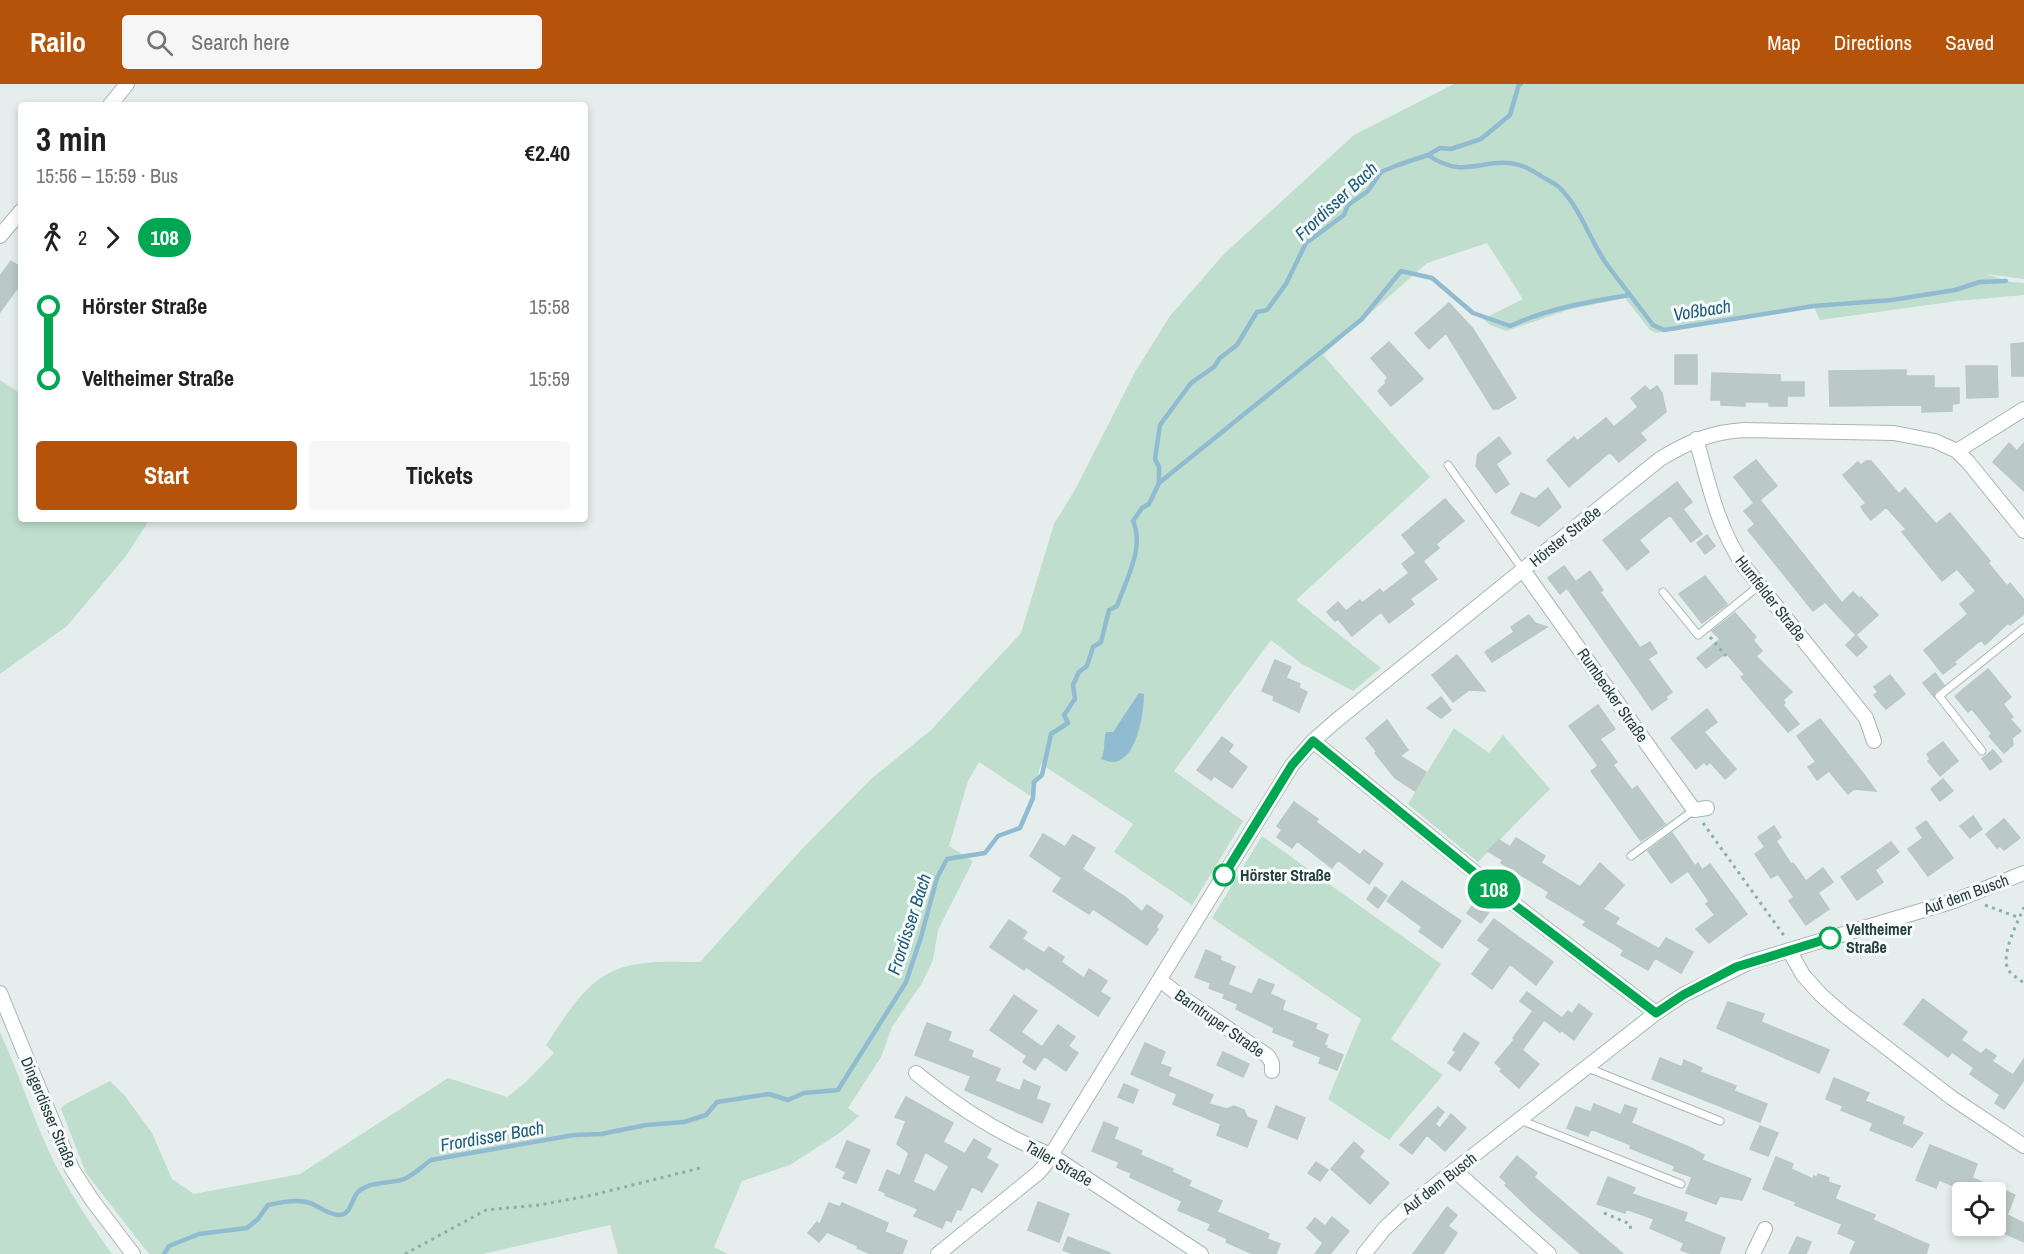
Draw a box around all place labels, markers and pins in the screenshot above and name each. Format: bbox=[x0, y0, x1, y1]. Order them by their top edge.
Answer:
marker: Hörster Straße bbox=[1213, 864, 1235, 886]
place label: Hörster Straße bbox=[1240, 864, 1331, 886]
place label: Veltheimer Straße bbox=[1846, 918, 1913, 958]
marker: Veltheimer Straße bbox=[1819, 927, 1841, 949]

